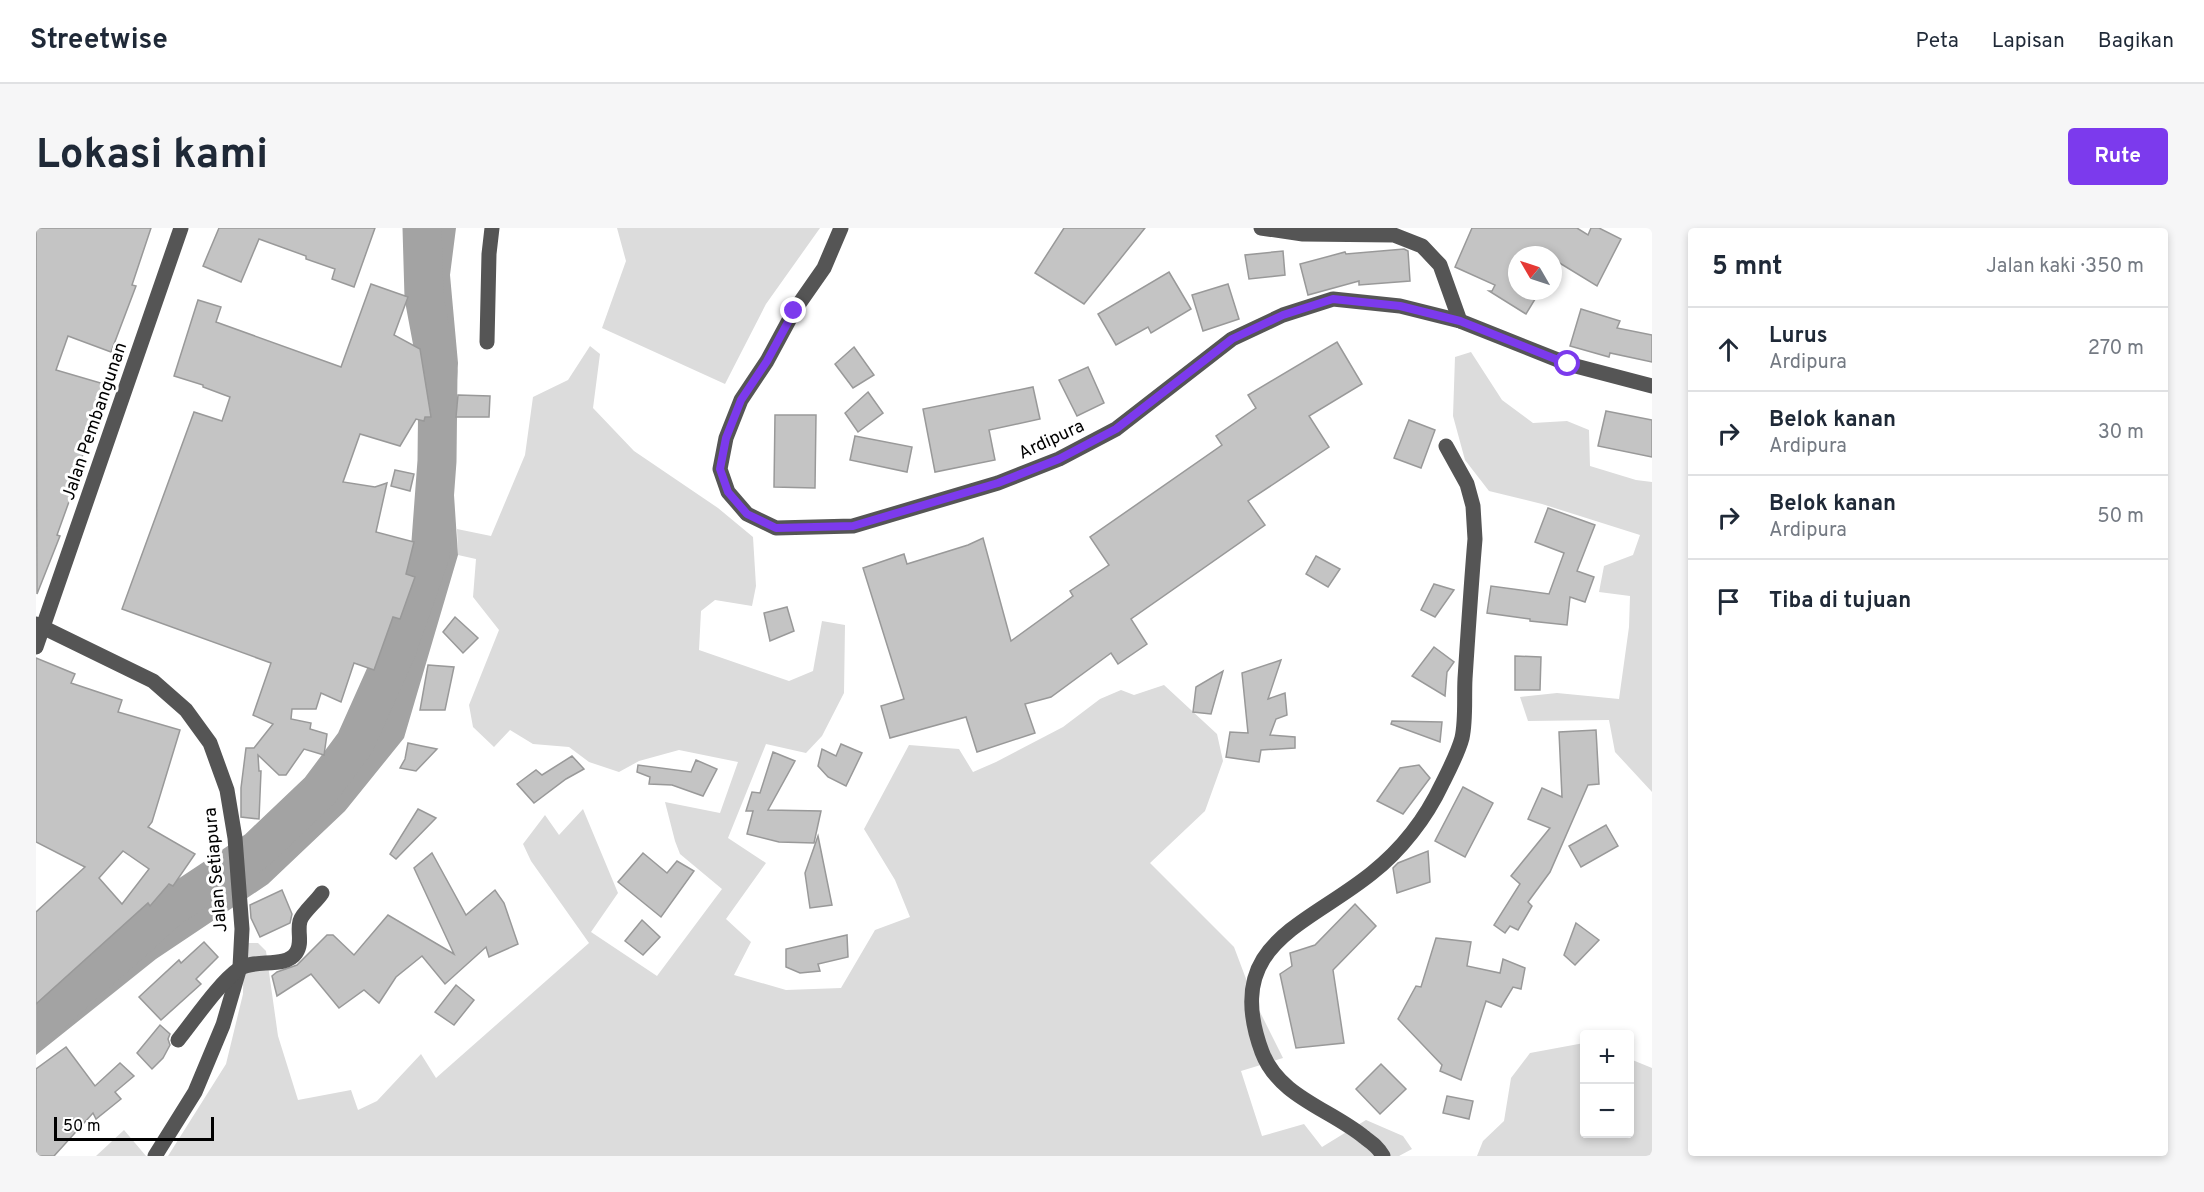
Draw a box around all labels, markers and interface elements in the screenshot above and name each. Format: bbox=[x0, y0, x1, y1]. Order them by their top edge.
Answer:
text: Streetwise bbox=[30, 23, 168, 59]
text: Peta bbox=[1916, 28, 1959, 55]
text: Lapisan bbox=[1992, 28, 2065, 55]
text: Bagikan bbox=[2098, 28, 2174, 55]
button: Rute bbox=[2068, 128, 2168, 185]
text: Lokasi kami bbox=[36, 130, 268, 183]
north arrow bbox=[1508, 246, 1562, 300]
text: 5 mnt bbox=[1712, 251, 1783, 284]
text: Jalan kaki · 350 m bbox=[1986, 254, 2144, 280]
route end bbox=[780, 297, 806, 323]
text: Lurus bbox=[1769, 323, 1828, 350]
icon: ahead bbox=[1712, 333, 1745, 366]
text: 270 m bbox=[2088, 336, 2144, 362]
street label: Jalan Pembangunan bbox=[58, 339, 133, 503]
route start bbox=[1554, 350, 1580, 376]
text: Ardipura bbox=[1769, 350, 1847, 376]
text: Belok kanan bbox=[1769, 407, 1896, 434]
street label: Ardipura bbox=[1015, 415, 1088, 466]
icon: right bbox=[1712, 417, 1745, 450]
text: 30 m bbox=[2098, 420, 2144, 446]
text: Ardipura bbox=[1769, 434, 1847, 460]
text: Belok kanan bbox=[1769, 491, 1896, 518]
icon: right bbox=[1712, 501, 1745, 534]
text: 50 m bbox=[2097, 504, 2144, 530]
text: Ardipura bbox=[1769, 518, 1847, 544]
icon: arrive bbox=[1712, 585, 1745, 618]
text: Tiba di tujuan bbox=[1769, 588, 1911, 615]
street label: Jalan Setiapura bbox=[200, 806, 233, 933]
map controls bbox=[1580, 1030, 1634, 1138]
button: + bbox=[1580, 1030, 1634, 1084]
button: − bbox=[1580, 1084, 1634, 1138]
scale bar bbox=[54, 1114, 214, 1142]
text: 50 m bbox=[63, 1117, 101, 1137]

